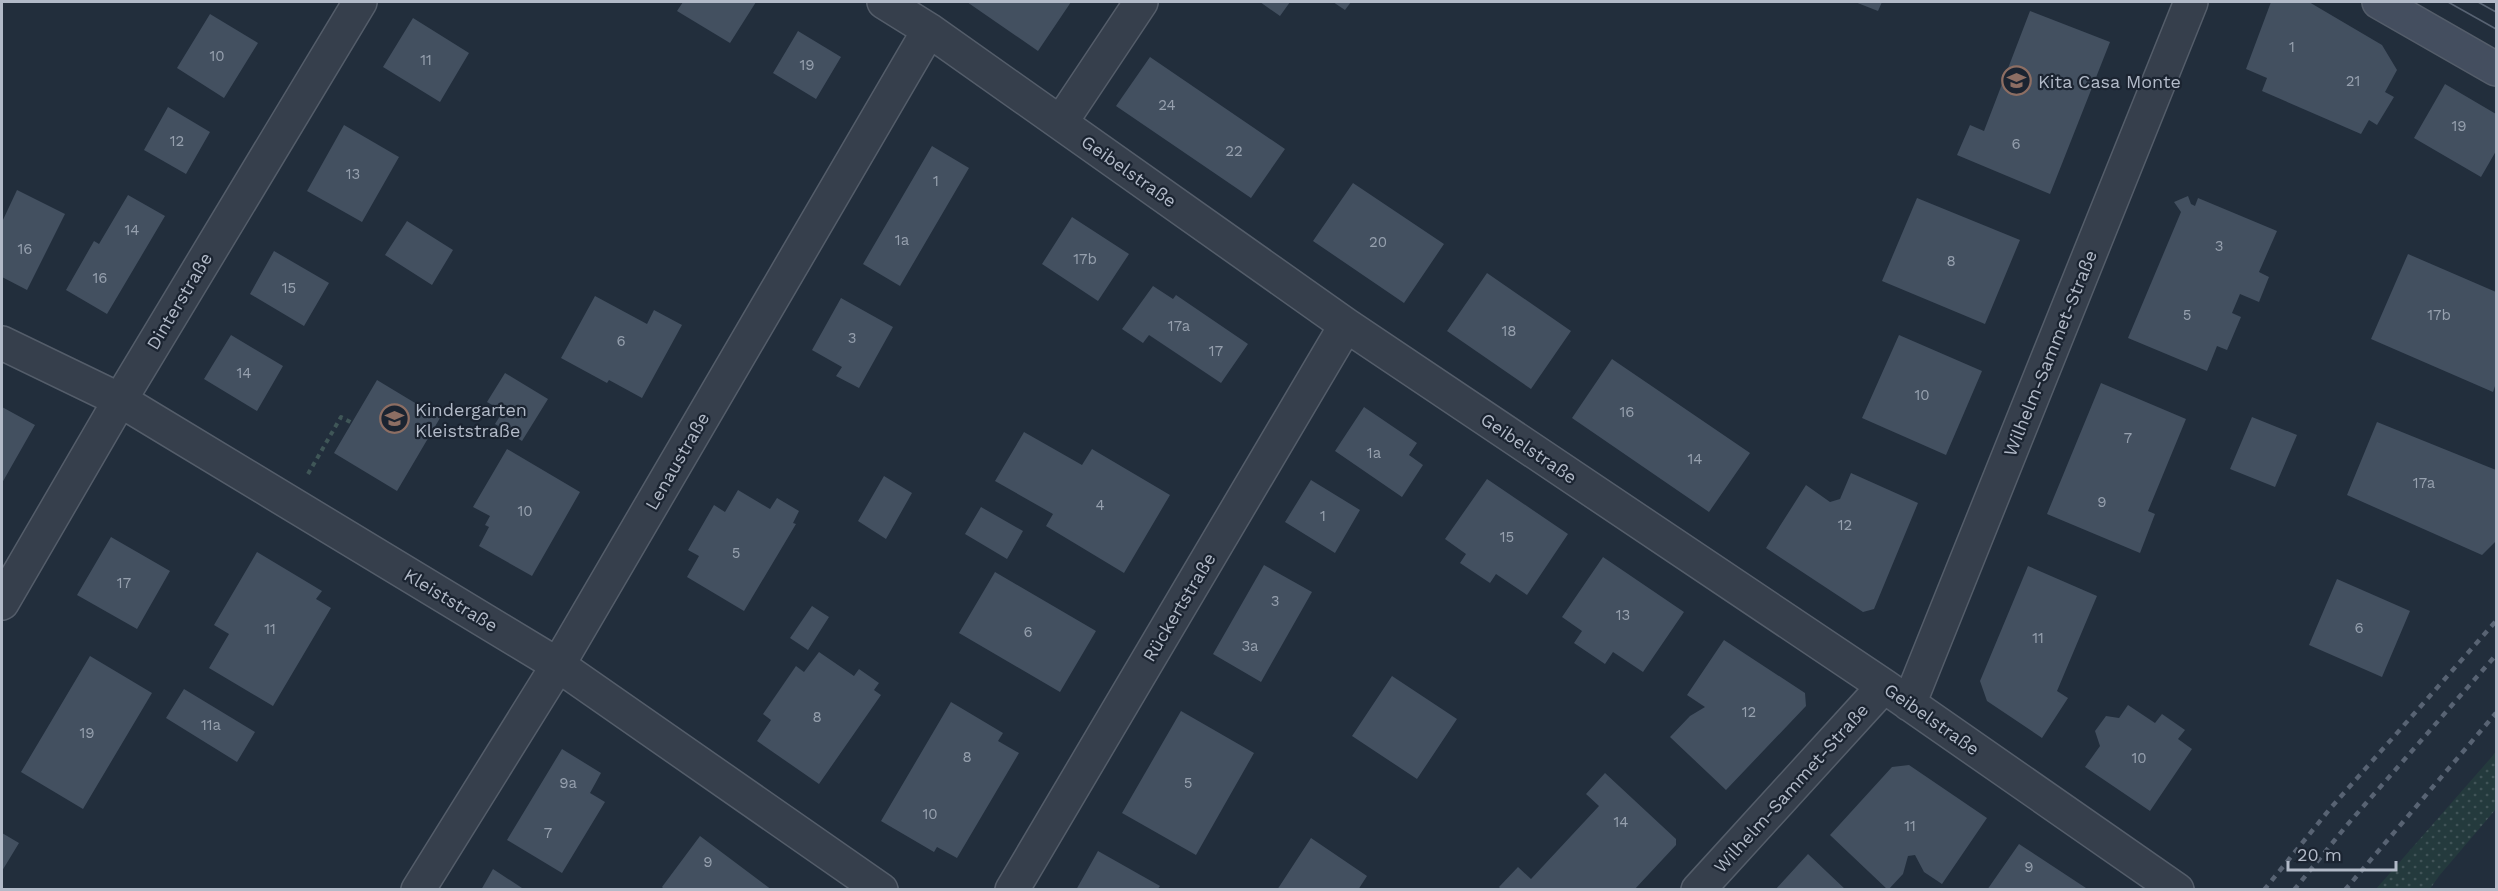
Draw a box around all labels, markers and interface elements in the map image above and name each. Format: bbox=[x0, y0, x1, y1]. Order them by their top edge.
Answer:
house number: 1 bbox=[2289, 38, 2295, 56]
house number: 10 bbox=[209, 47, 225, 65]
house number: 11 bbox=[420, 51, 432, 69]
house number: 19 bbox=[799, 56, 815, 74]
school or university icon: Kita Casa Monte bbox=[2001, 65, 2033, 97]
place label: Kita Casa Monte bbox=[2038, 71, 2181, 92]
house number: 21 bbox=[2346, 72, 2360, 90]
house number: 24 bbox=[1158, 96, 1176, 114]
house number: 19 bbox=[2451, 117, 2467, 135]
street label: Geibelstraße bbox=[1077, 131, 1181, 211]
house number: 12 bbox=[170, 132, 184, 150]
house number: 6 bbox=[2011, 135, 2021, 153]
house number: 22 bbox=[1225, 142, 1243, 160]
house number: 13 bbox=[346, 165, 360, 183]
house number: 1 bbox=[933, 172, 939, 190]
house number: 14 bbox=[124, 221, 140, 239]
house number: 1a bbox=[895, 231, 910, 249]
house number: 20 bbox=[1369, 233, 1387, 251]
house number: 3 bbox=[2215, 237, 2223, 255]
house number: 16 bbox=[18, 240, 32, 258]
street label: Wilhelm-Sammet-Straße bbox=[1999, 247, 2101, 459]
street label: Dinterstraße bbox=[142, 249, 216, 353]
house number: 17b bbox=[1073, 250, 1097, 268]
house number: 8 bbox=[1946, 252, 1956, 270]
house number: 16 bbox=[93, 269, 107, 287]
house number: 15 bbox=[282, 279, 296, 297]
house number: 5 bbox=[2183, 306, 2191, 324]
house number: 17b bbox=[2427, 306, 2451, 324]
house number: 17a bbox=[1168, 317, 1191, 335]
house number: 18 bbox=[1501, 322, 1517, 340]
house number: 3 bbox=[848, 329, 856, 347]
house number: 6 bbox=[616, 332, 626, 350]
house number: 17 bbox=[1209, 342, 1223, 360]
house number: 14 bbox=[236, 364, 252, 382]
house number: 10 bbox=[1914, 386, 1930, 404]
place label: Kindergarten Kleiststraße bbox=[415, 399, 527, 441]
school or university icon: Kindergarten Kleiststraße bbox=[378, 403, 410, 435]
house number: 16 bbox=[1620, 403, 1634, 421]
street label: Lenaustraße bbox=[641, 408, 713, 514]
street label: Geibelstraße bbox=[1477, 408, 1581, 488]
house number: 7 bbox=[2124, 429, 2132, 447]
house number: 1a bbox=[1367, 444, 1382, 462]
house number: 14 bbox=[1687, 450, 1703, 468]
house number: 17a bbox=[2413, 474, 2436, 492]
house number: 9 bbox=[2097, 493, 2107, 511]
house number: 4 bbox=[1095, 496, 1105, 514]
house number: 10 bbox=[517, 502, 533, 520]
house number: 1 bbox=[1320, 507, 1326, 525]
house number: 12 bbox=[1838, 516, 1852, 534]
house number: 15 bbox=[1500, 528, 1514, 546]
house number: 5 bbox=[732, 544, 740, 562]
street label: Rückertstraße bbox=[1138, 549, 1220, 665]
street label: Kleiststraße bbox=[400, 564, 502, 636]
house number: 17 bbox=[117, 574, 131, 592]
house number: 3 bbox=[1271, 592, 1279, 610]
house number: 13 bbox=[1616, 606, 1630, 624]
house number: 6 bbox=[2354, 619, 2364, 637]
house number: 11 bbox=[264, 620, 276, 638]
house number: 6 bbox=[1023, 623, 1033, 641]
house number: 11 bbox=[2032, 629, 2044, 647]
house number: 3a bbox=[1241, 637, 1259, 655]
street label: Geibelstraße bbox=[1880, 679, 1984, 759]
street label: Wilhelm-Sammet-Straße bbox=[1709, 699, 1873, 877]
house number: 12 bbox=[1742, 703, 1756, 721]
house number: 8 bbox=[812, 708, 822, 726]
house number: 11a bbox=[201, 716, 222, 734]
house number: 19 bbox=[79, 724, 95, 742]
house number: 8 bbox=[962, 748, 972, 766]
house number: 10 bbox=[2131, 749, 2147, 767]
house number: 9a bbox=[559, 774, 577, 792]
house number: 5 bbox=[1184, 774, 1192, 792]
house number: 10 bbox=[922, 805, 938, 823]
house number: 14 bbox=[1613, 813, 1629, 831]
house number: 11 bbox=[1904, 817, 1916, 835]
house number: 7 bbox=[544, 824, 552, 842]
scale bar bbox=[2288, 834, 2396, 872]
text: 20 m bbox=[2297, 844, 2342, 865]
house number: 9 bbox=[703, 853, 713, 871]
house number: 9 bbox=[2024, 858, 2034, 876]

